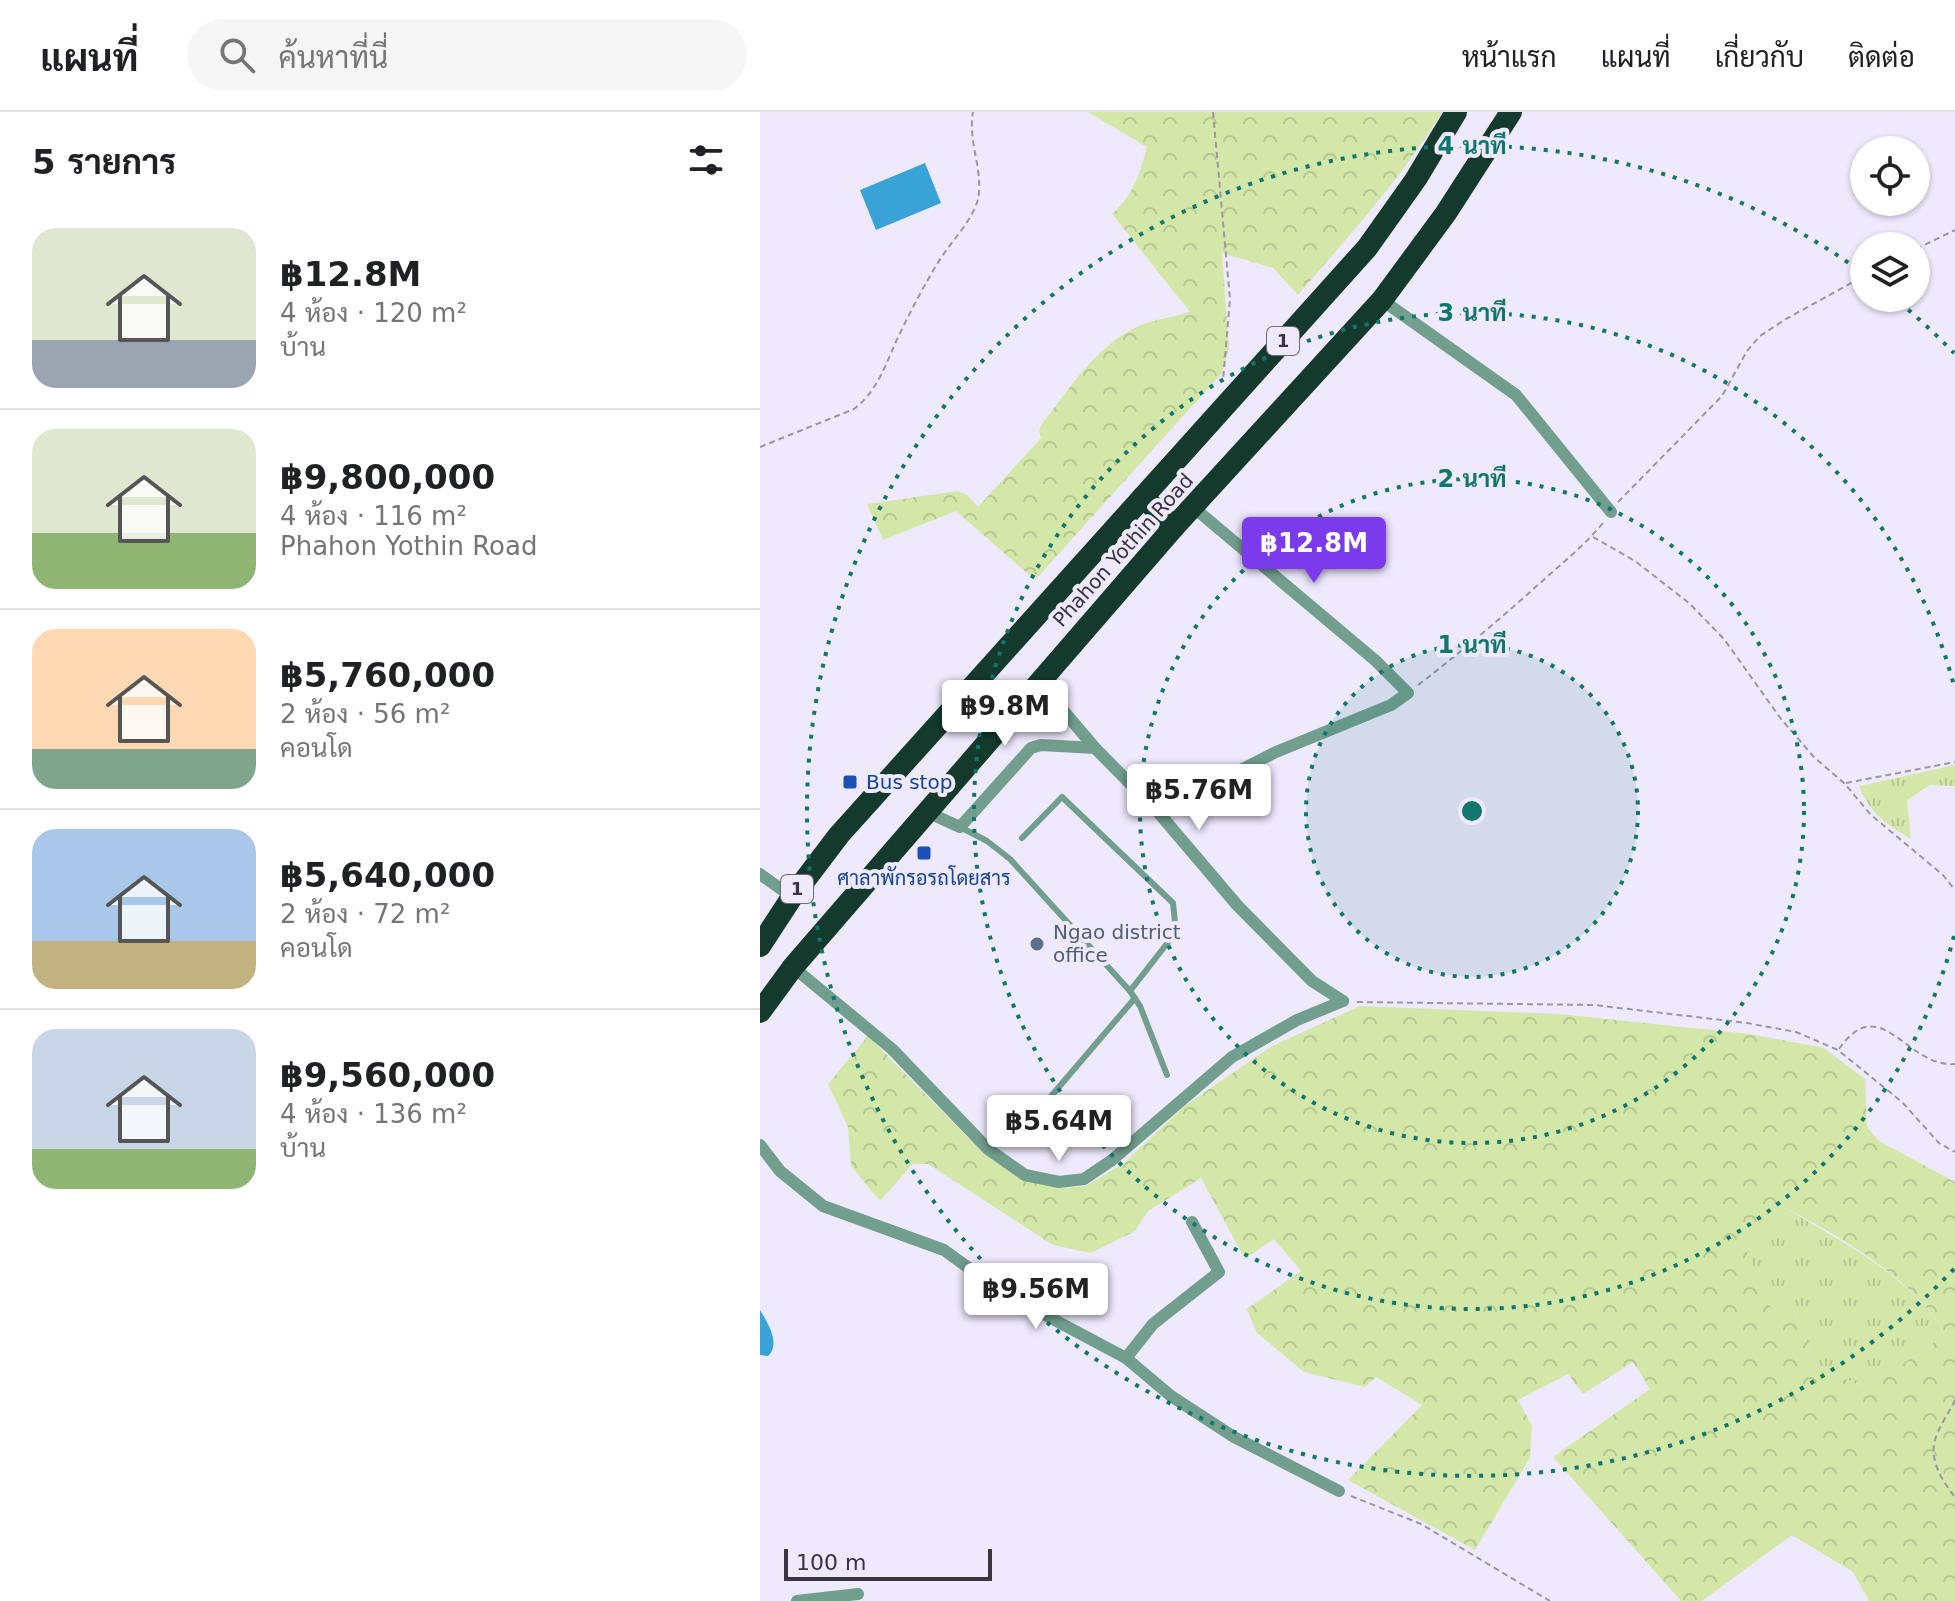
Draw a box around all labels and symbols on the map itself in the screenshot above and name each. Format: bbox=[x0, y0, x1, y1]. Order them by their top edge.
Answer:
text: 4 นาที bbox=[1437, 131, 1507, 160]
text: 3 นาที bbox=[1437, 298, 1507, 327]
road number: 1 bbox=[1267, 327, 1299, 355]
text: 2 นาที bbox=[1437, 464, 1507, 493]
street label: Phahon Yothin Road bbox=[1048, 468, 1198, 632]
pin: ฿12.8M bbox=[1249, 517, 1379, 585]
text: 1 นาที bbox=[1437, 630, 1507, 659]
pin: ฿9.8M bbox=[949, 680, 1061, 748]
pin: ฿5.76M bbox=[1134, 764, 1264, 832]
place label: Bus stop bbox=[866, 770, 952, 794]
marker: Bus stop bbox=[841, 773, 859, 791]
centre of rings bbox=[1458, 797, 1486, 825]
marker: ศาลาพักรอรถโดยสาร bbox=[915, 844, 933, 862]
place label: ศาลาพักรอรถโดยสาร bbox=[837, 865, 1011, 890]
road number: 1 bbox=[781, 875, 813, 903]
place label: Ngao district office bbox=[1053, 920, 1181, 967]
marker: Ngao district office bbox=[1028, 935, 1046, 953]
pin: ฿5.64M bbox=[994, 1095, 1124, 1163]
pin: ฿9.56M bbox=[971, 1263, 1101, 1331]
scale bar bbox=[784, 1545, 992, 1581]

